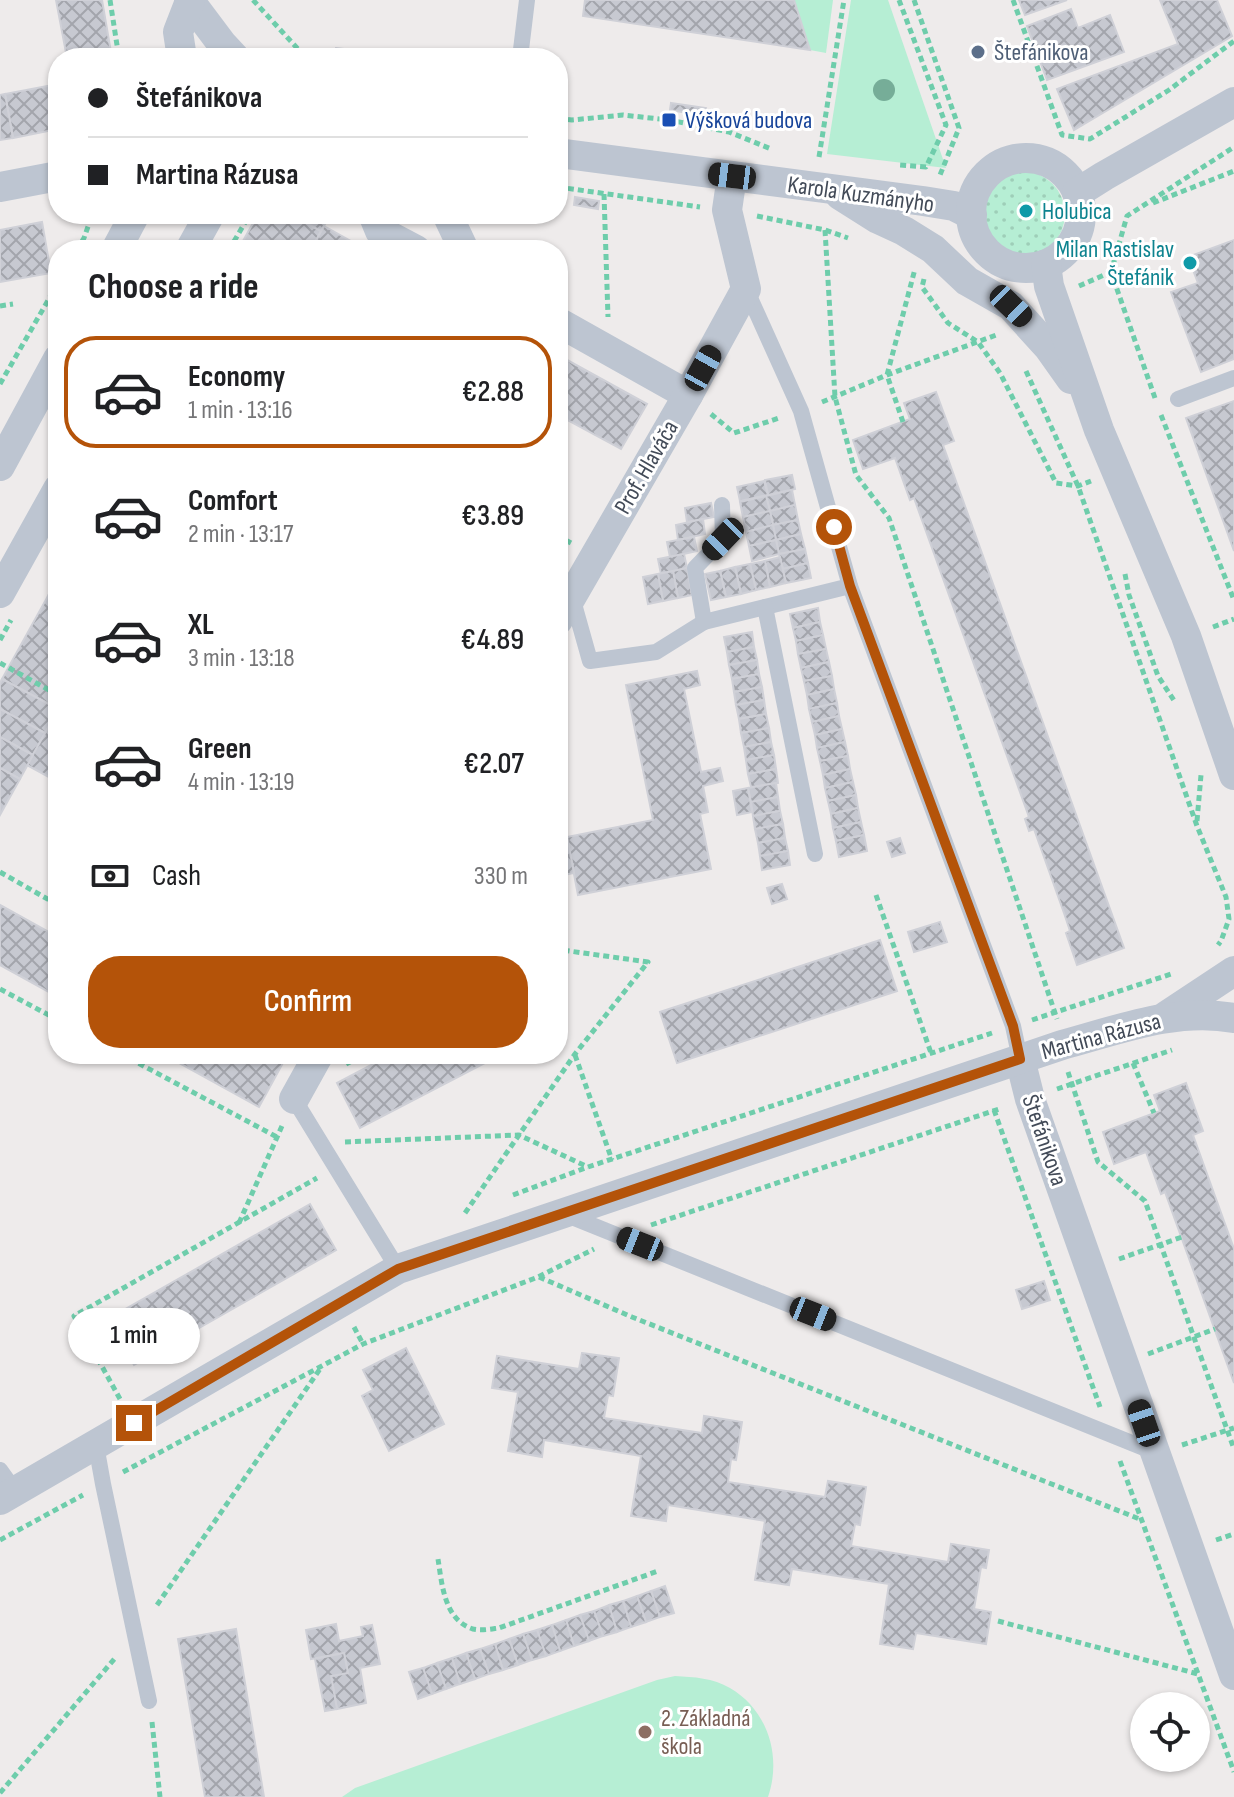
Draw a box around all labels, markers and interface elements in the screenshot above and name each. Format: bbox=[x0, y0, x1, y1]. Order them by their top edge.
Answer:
place label: Štefánikova bbox=[994, 38, 1088, 67]
marker: Štefánikova bbox=[969, 43, 987, 61]
text: Štefánikova bbox=[136, 80, 262, 116]
place label: Výšková budova bbox=[685, 106, 812, 135]
marker: Výšková budova bbox=[660, 111, 678, 129]
text: Martina Rázusa bbox=[136, 157, 298, 193]
car bbox=[707, 161, 757, 191]
street label: Karola Kuzmányho bbox=[786, 170, 936, 219]
place label: Holubica bbox=[1042, 197, 1112, 226]
marker: Holubica bbox=[1017, 202, 1035, 220]
place label: Milan Rastislav Štefánik bbox=[1056, 235, 1174, 292]
marker: Milan Rastislav Štefánik bbox=[1181, 254, 1199, 272]
text: Choose a ride bbox=[88, 266, 259, 309]
car bbox=[985, 281, 1037, 331]
car bbox=[681, 341, 725, 395]
icon: car bbox=[92, 356, 164, 428]
text: Economy bbox=[188, 359, 285, 395]
text: €2.88 bbox=[462, 374, 524, 410]
text: 1 min · 13:16 bbox=[188, 395, 293, 426]
street label: Prof. Hlaváča bbox=[608, 415, 685, 519]
icon: car bbox=[92, 480, 164, 552]
text: Comfort bbox=[188, 483, 278, 519]
text: €3.89 bbox=[461, 498, 524, 534]
route start bbox=[816, 509, 852, 545]
car bbox=[698, 513, 748, 565]
text: 2 min · 13:17 bbox=[188, 519, 293, 550]
icon: car bbox=[92, 604, 164, 676]
text: XL bbox=[188, 607, 214, 643]
text: €4.89 bbox=[461, 622, 524, 658]
text: 3 min · 13:18 bbox=[188, 643, 295, 674]
icon: car bbox=[92, 728, 164, 800]
text: Green bbox=[188, 731, 252, 767]
text: €2.07 bbox=[463, 746, 524, 782]
text: 4 min · 13:19 bbox=[188, 767, 295, 798]
icon: cash bbox=[88, 854, 132, 898]
text: Cash bbox=[152, 858, 201, 894]
text: 330 m bbox=[474, 861, 528, 892]
button: Confirm bbox=[88, 956, 528, 1048]
street label: Martina Rázusa bbox=[1038, 1007, 1164, 1066]
street label: Štefánikova bbox=[1015, 1091, 1074, 1190]
car bbox=[613, 1224, 667, 1264]
car bbox=[786, 1294, 840, 1334]
callout: 1 min bbox=[68, 1307, 200, 1363]
text: 1 min bbox=[110, 1320, 158, 1351]
car bbox=[1125, 1396, 1163, 1450]
route end bbox=[116, 1405, 152, 1441]
map controls bbox=[1130, 1692, 1210, 1772]
button: locate bbox=[1130, 1692, 1210, 1772]
place label: 2. Základná škola bbox=[661, 1704, 751, 1761]
marker: 2. Základná škola bbox=[636, 1723, 654, 1741]

